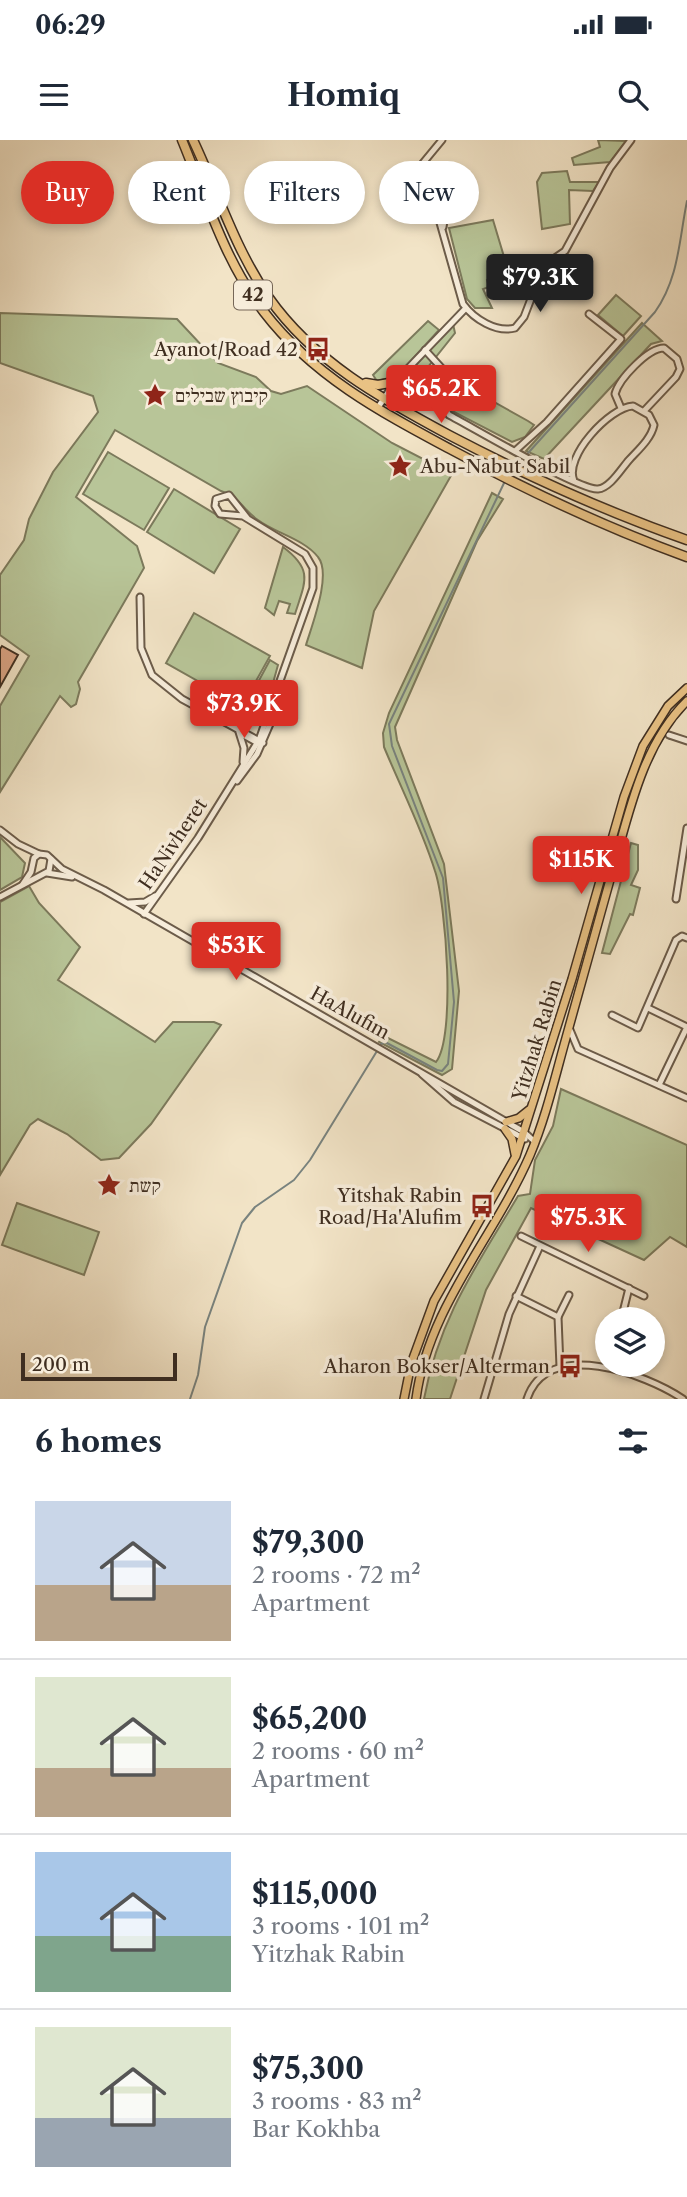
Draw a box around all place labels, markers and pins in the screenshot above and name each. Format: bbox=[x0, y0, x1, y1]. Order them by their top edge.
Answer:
pin: $79.3K bbox=[483, 254, 597, 314]
bus stop icon: Ayanot/Road 42 bbox=[304, 335, 332, 363]
place label: Ayanot/Road 42 bbox=[153, 338, 298, 361]
pin: $65.2K bbox=[384, 366, 498, 425]
place icon: קיבוץ שבילים bbox=[141, 381, 169, 409]
place label: קיבוץ שבילים bbox=[175, 384, 268, 407]
place icon: Abu-Nabut Sabil bbox=[386, 452, 414, 480]
place label: Abu-Nabut Sabil bbox=[419, 455, 571, 478]
pin: $73.9K bbox=[187, 680, 301, 740]
pin: $115K bbox=[532, 836, 630, 896]
pin: $53K bbox=[195, 922, 277, 982]
place icon: קשת bbox=[95, 1171, 123, 1199]
place label: קשת bbox=[129, 1174, 161, 1197]
place label: Yitshak Rabin Road/Ha'Alufim bbox=[318, 1184, 462, 1229]
bus stop icon: Yitshak Rabin Road/Ha'Alufim bbox=[468, 1192, 496, 1220]
pin: $75.3K bbox=[531, 1194, 645, 1254]
bus stop icon: Aharon Bokser/Alterman bbox=[556, 1352, 584, 1380]
place label: Aharon Bokser/Alterman bbox=[323, 1355, 550, 1378]

